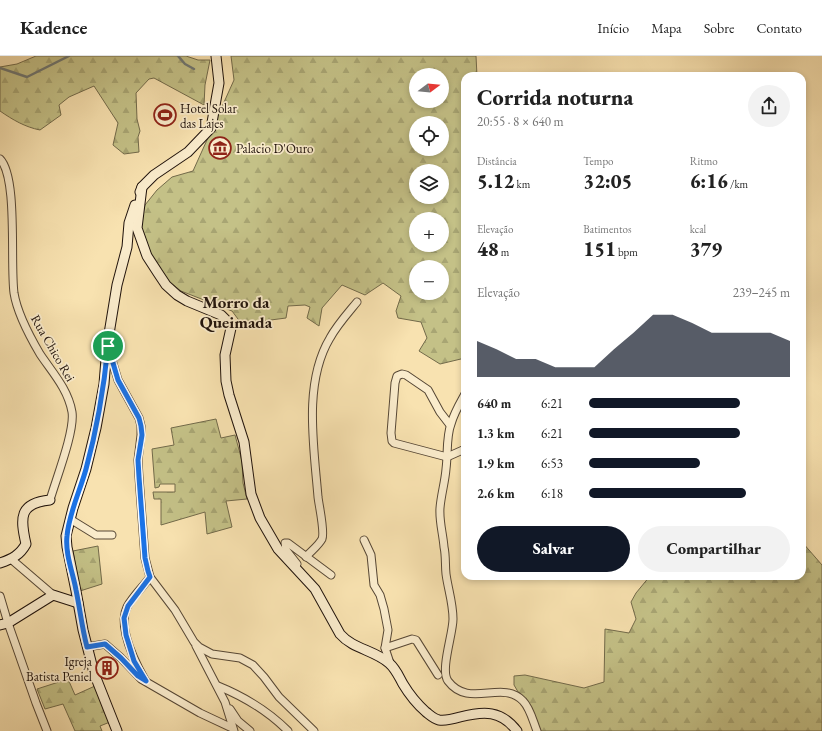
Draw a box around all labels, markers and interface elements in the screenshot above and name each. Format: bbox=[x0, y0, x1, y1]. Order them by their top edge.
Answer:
text: Kadence bbox=[20, 15, 87, 40]
text: Início bbox=[597, 19, 629, 37]
text: Mapa bbox=[651, 19, 682, 37]
text: Sobre bbox=[704, 19, 734, 37]
text: Contato bbox=[756, 19, 802, 37]
north arrow bbox=[409, 68, 449, 108]
map controls bbox=[409, 68, 449, 300]
text: Corrida noturna bbox=[477, 83, 633, 112]
button: share bbox=[748, 85, 790, 127]
place label: Hotel Solar das Lajes bbox=[180, 100, 237, 132]
sports icon: Hotel Solar das Lajes bbox=[152, 102, 178, 128]
text: 20:55 · 8 × 640 m bbox=[477, 113, 564, 130]
button: locate bbox=[409, 116, 449, 156]
museum icon: Palacio D'Ouro bbox=[207, 135, 233, 161]
place label: Palacio D'Ouro bbox=[236, 140, 313, 157]
text: Distância bbox=[477, 154, 517, 168]
text: Tempo bbox=[583, 154, 614, 168]
text: Ritmo bbox=[690, 154, 718, 168]
button: layers bbox=[409, 164, 449, 204]
text: 5.12 bbox=[477, 168, 514, 194]
text: 32:05 bbox=[583, 168, 632, 194]
text: 6:16 bbox=[690, 168, 728, 194]
text: km bbox=[514, 177, 530, 191]
text: /km bbox=[728, 177, 748, 191]
button: + bbox=[409, 212, 449, 252]
text: Elevação bbox=[477, 222, 513, 236]
text: Batimentos bbox=[583, 222, 631, 236]
text: kcal bbox=[690, 222, 706, 236]
text: 48 bbox=[477, 236, 499, 262]
text: 151 bbox=[583, 236, 616, 262]
text: 379 bbox=[690, 236, 722, 262]
text: m bbox=[499, 245, 509, 259]
text: bpm bbox=[616, 245, 638, 259]
button: − bbox=[409, 260, 449, 300]
text: Elevação bbox=[477, 284, 520, 301]
text: 239–245 m bbox=[733, 284, 790, 301]
district label: Morro da Queimada bbox=[200, 291, 273, 333]
street label: Rua Chico Rei bbox=[27, 311, 79, 385]
pin bbox=[91, 329, 125, 363]
icon: arrive bbox=[97, 335, 119, 357]
text: 640 m bbox=[477, 395, 511, 412]
text: 6:21 bbox=[541, 395, 563, 412]
text: 1.3 km bbox=[477, 425, 515, 442]
text: 6:21 bbox=[541, 425, 563, 442]
text: 1.9 km bbox=[477, 455, 515, 472]
text: 6:53 bbox=[541, 455, 563, 472]
text: 2.6 km bbox=[477, 485, 515, 502]
text: 6:18 bbox=[541, 485, 563, 502]
button: Salvar bbox=[477, 526, 630, 572]
button: Compartilhar bbox=[638, 526, 790, 572]
place label: Igreja Batista Peniel bbox=[26, 653, 93, 685]
building icon: Igreja Batista Peniel bbox=[94, 655, 120, 681]

